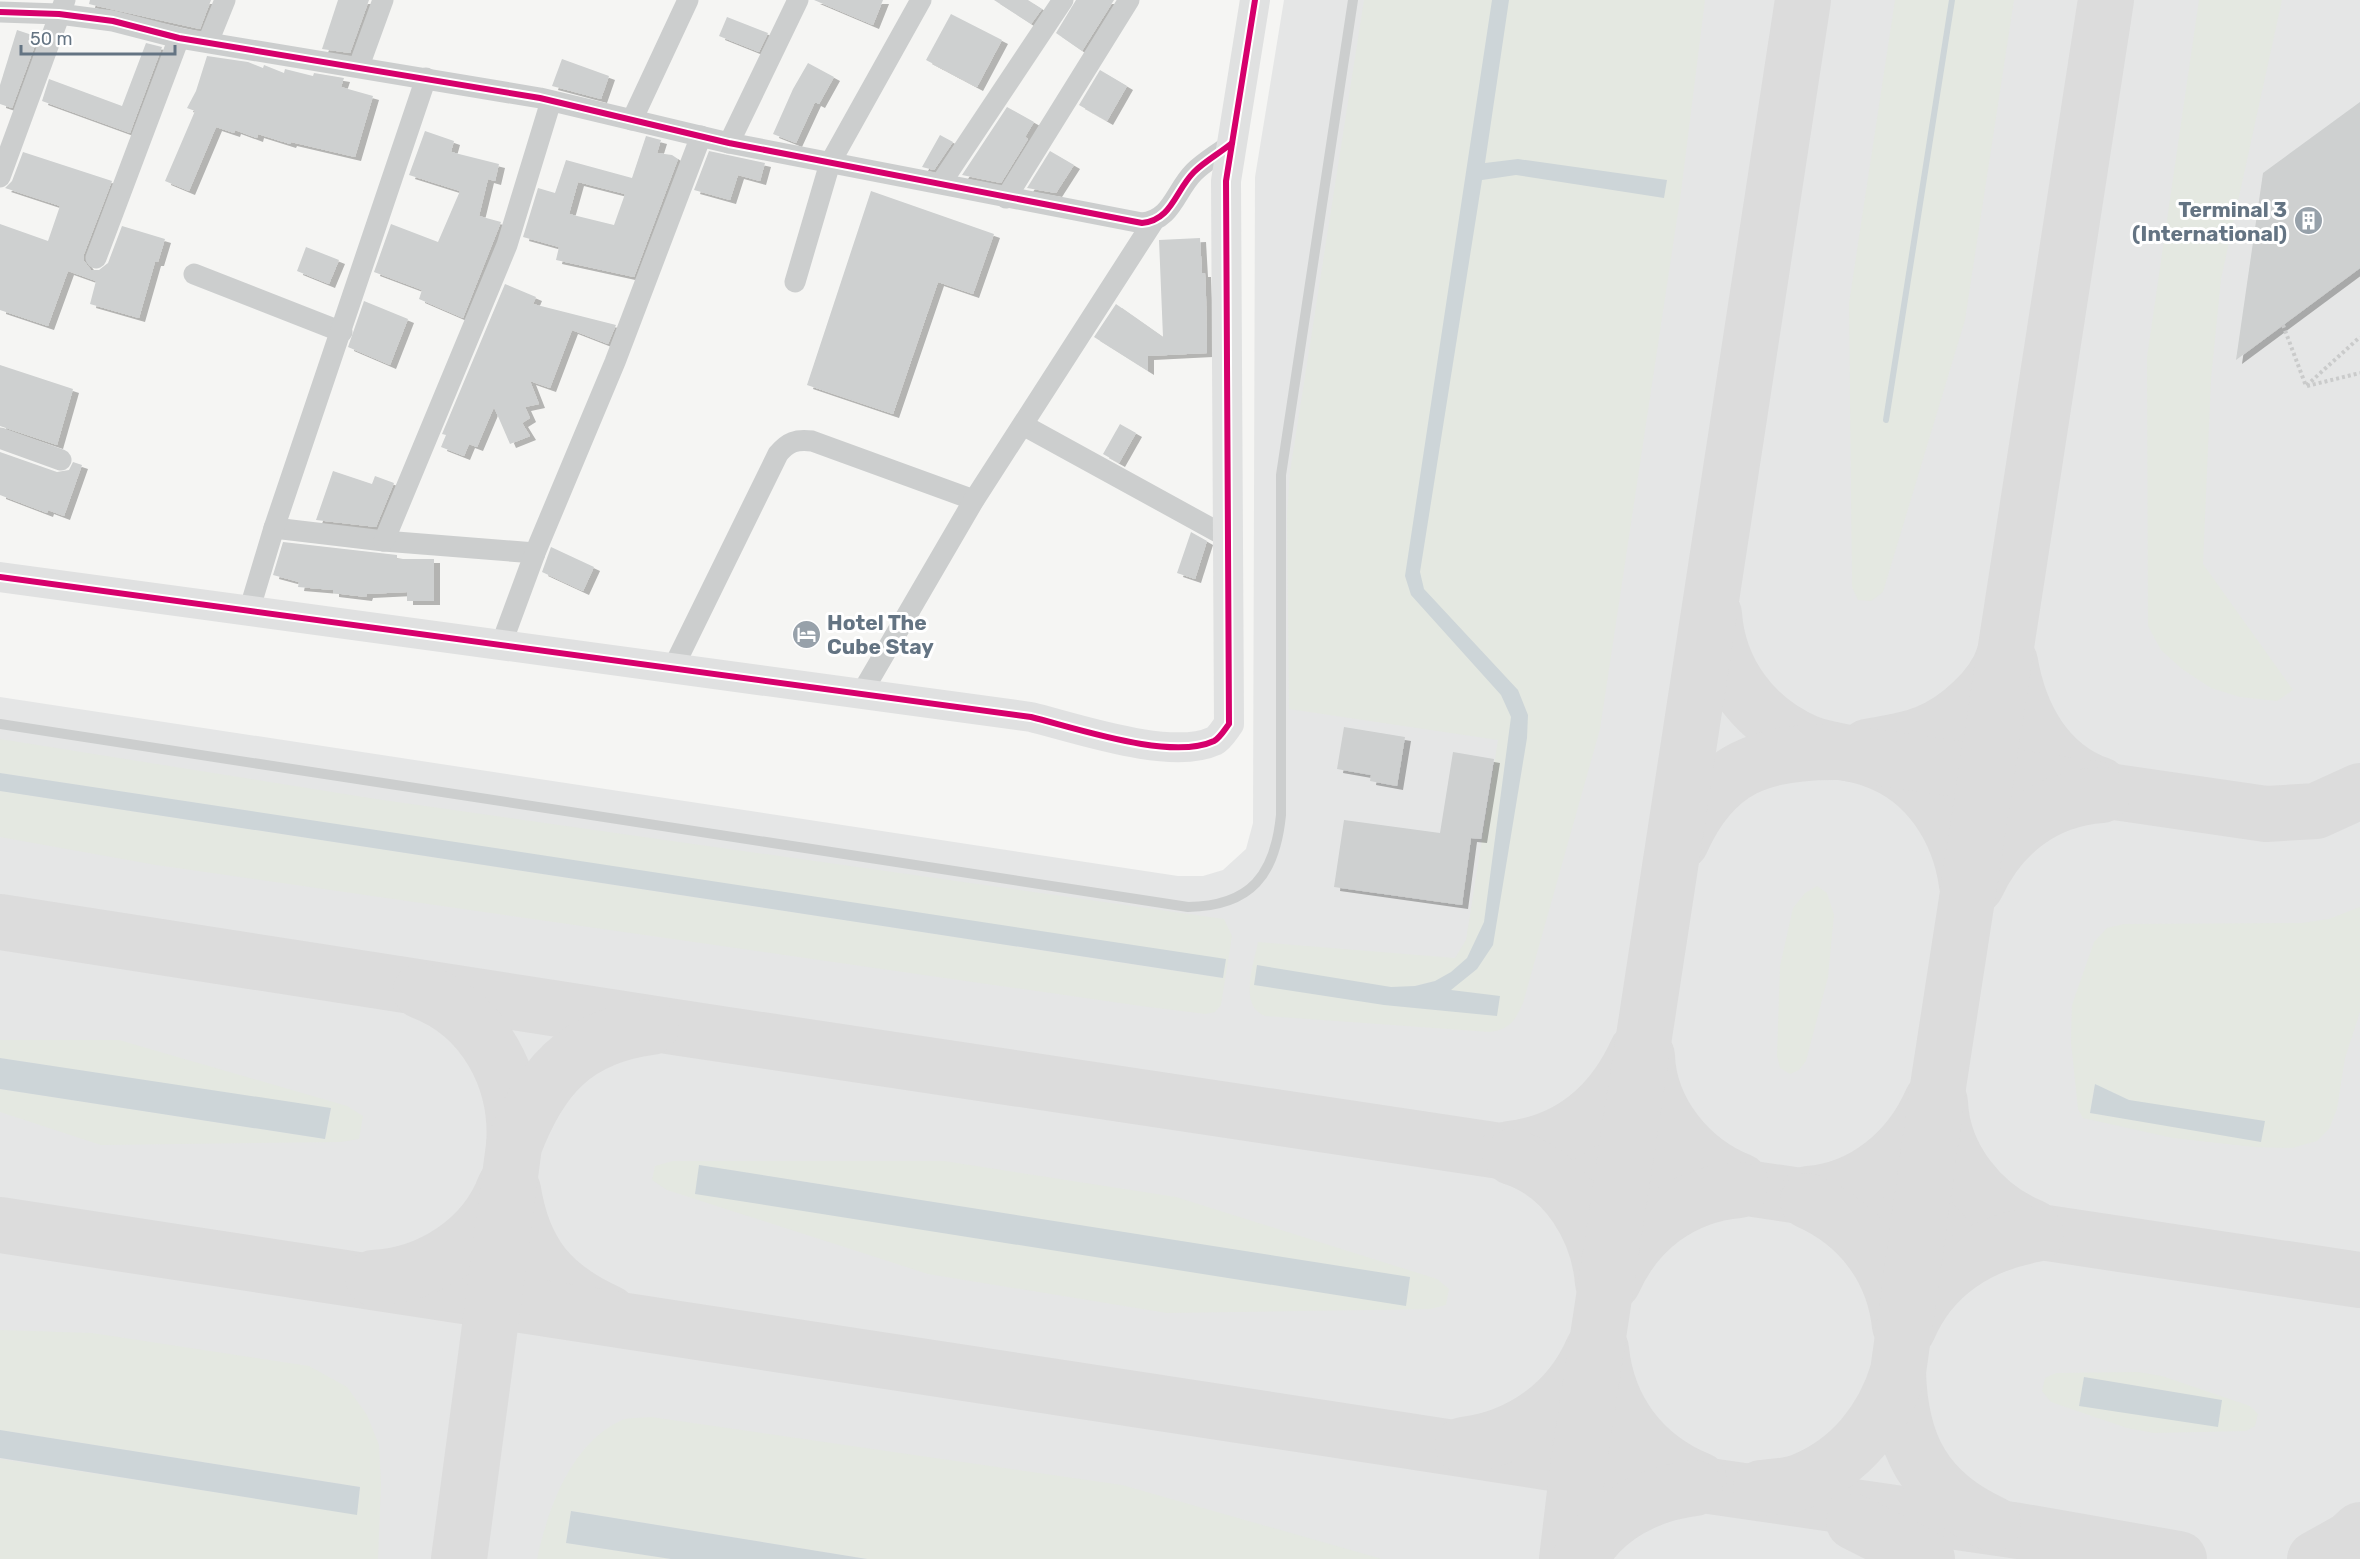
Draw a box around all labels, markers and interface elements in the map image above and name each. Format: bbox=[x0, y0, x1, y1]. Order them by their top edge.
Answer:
scale bar bbox=[21, 18, 176, 56]
text: 50 m bbox=[30, 28, 73, 50]
place label: Terminal 3 (International) bbox=[2132, 197, 2287, 246]
building icon: Terminal 3 (International) bbox=[2292, 205, 2324, 237]
place label: Hotel The Cube Stay bbox=[827, 610, 934, 659]
hotel icon: Hotel The Cube Stay bbox=[790, 618, 822, 650]

